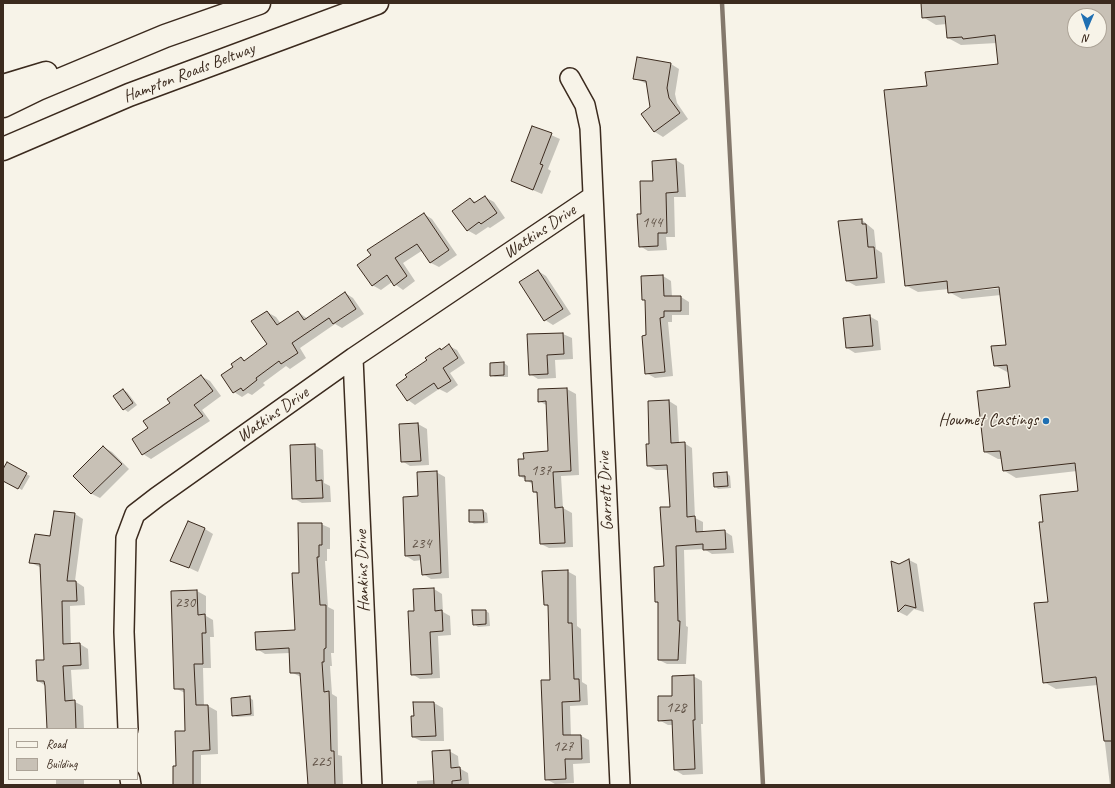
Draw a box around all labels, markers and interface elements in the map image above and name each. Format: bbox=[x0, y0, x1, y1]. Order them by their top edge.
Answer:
north arrow bbox=[1067, 8, 1107, 48]
text: N bbox=[1083, 32, 1090, 46]
street label: Hampton Roads Beltway bbox=[120, 39, 258, 107]
street label: Watkins Drive bbox=[500, 200, 580, 264]
house number: 144 bbox=[642, 214, 662, 232]
street label: Watkins Drive bbox=[233, 383, 313, 447]
place label: Howmet Castings bbox=[939, 411, 1038, 431]
marker: Howmet Castings bbox=[1041, 416, 1051, 426]
street label: Garrett Drive bbox=[594, 451, 618, 531]
house number: 137 bbox=[531, 462, 551, 480]
street label: Hankins Drive bbox=[351, 530, 375, 612]
house number: 234 bbox=[411, 535, 431, 553]
house number: 230 bbox=[175, 594, 195, 612]
house number: 128 bbox=[666, 699, 686, 717]
legend bbox=[8, 728, 138, 780]
text: Road bbox=[46, 736, 66, 752]
house number: 127 bbox=[553, 738, 573, 756]
house number: 225 bbox=[311, 753, 331, 771]
text: Building bbox=[46, 756, 78, 772]

